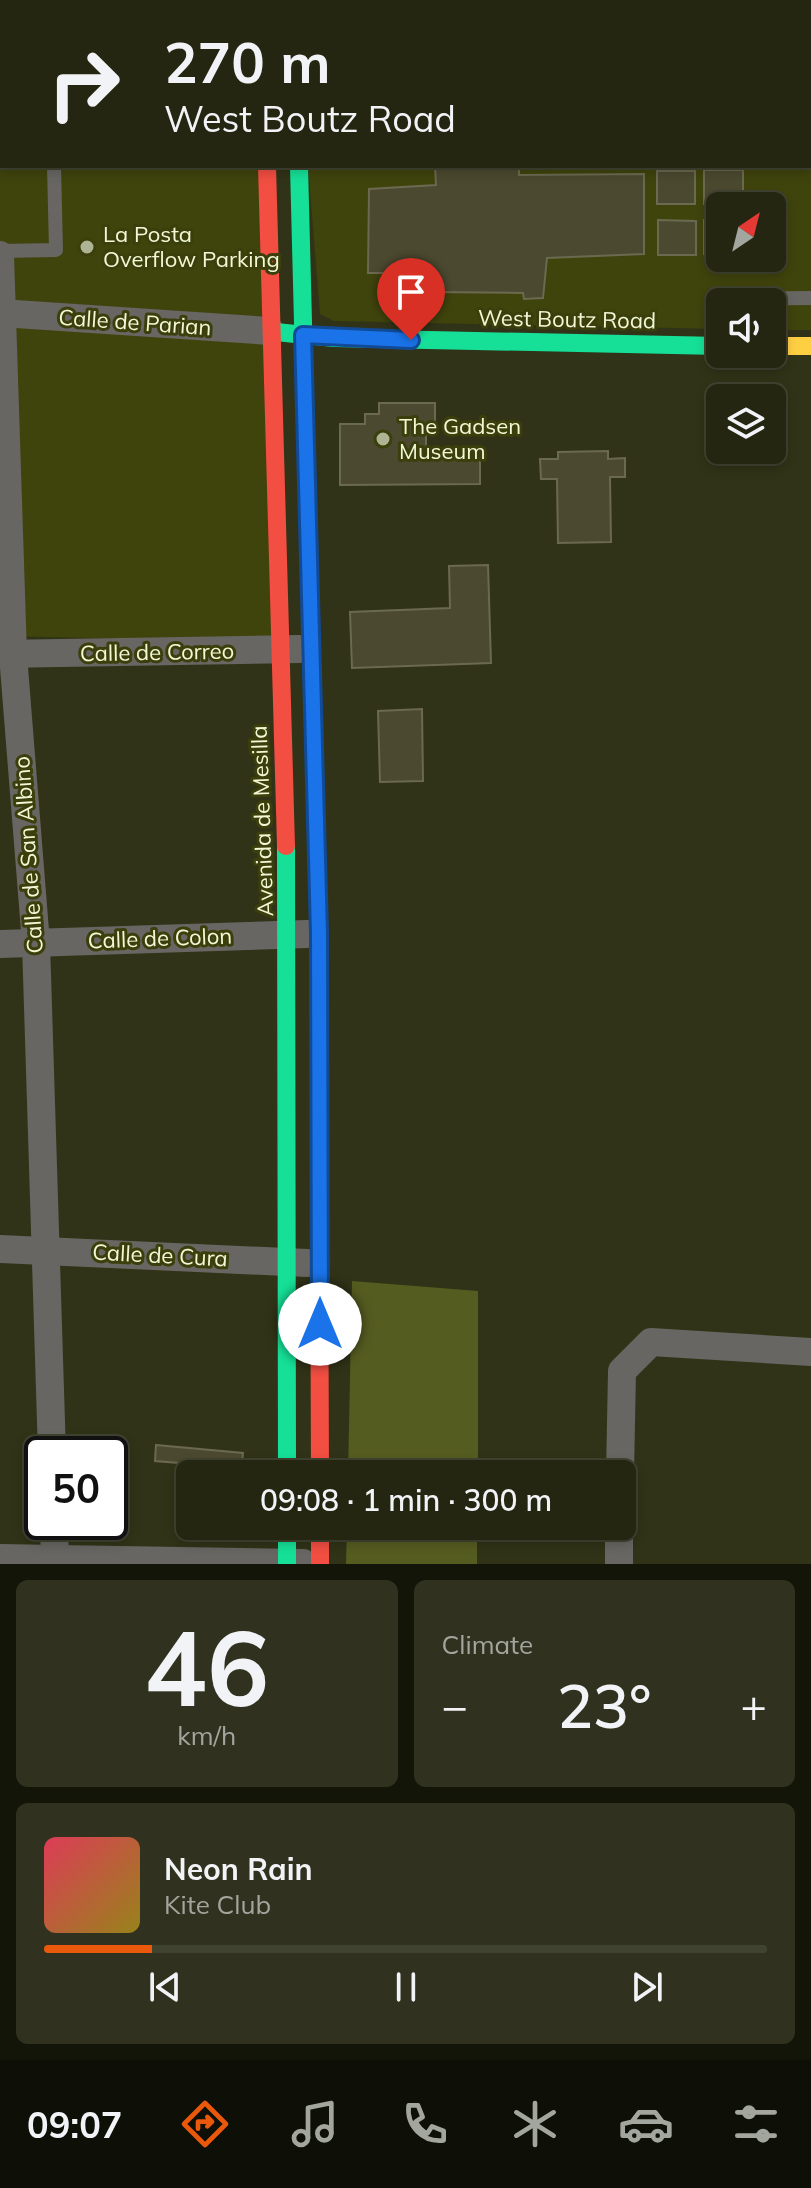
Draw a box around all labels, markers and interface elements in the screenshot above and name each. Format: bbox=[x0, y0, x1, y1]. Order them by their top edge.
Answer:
text: 270 m bbox=[164, 27, 331, 97]
icon: right bbox=[32, 32, 136, 136]
text: West Boutz Road bbox=[164, 96, 456, 141]
north arrow bbox=[706, 192, 786, 272]
map controls bbox=[706, 192, 786, 464]
place label: La Posta Overflow Parking bbox=[103, 220, 280, 273]
marker: La Posta Overflow Parking bbox=[78, 238, 96, 256]
pin bbox=[377, 258, 445, 340]
icon: arrive bbox=[389, 270, 433, 314]
button: sound bbox=[706, 288, 786, 368]
street label: Calle de Parian bbox=[58, 303, 212, 341]
street label: West Boutz Road bbox=[478, 303, 656, 335]
button: layers bbox=[706, 384, 786, 464]
place label: The Gadsen Museum bbox=[399, 412, 521, 465]
marker: The Gadsen Museum bbox=[374, 430, 392, 448]
street label: Calle de Correo bbox=[80, 637, 234, 667]
street label: Avenida de Mesilla bbox=[245, 725, 279, 917]
street label: Calle de San Albino bbox=[7, 755, 49, 955]
street label: Calle de Colon bbox=[87, 921, 233, 955]
street label: Calle de Cura bbox=[92, 1237, 228, 1273]
position arrow bbox=[278, 1282, 362, 1366]
speed limit sign: 50 bbox=[24, 1436, 128, 1540]
text: 09:08 · 1 min · 300 m bbox=[260, 1481, 552, 1519]
text: 46 bbox=[144, 1601, 269, 1732]
text: Climate bbox=[442, 1628, 533, 1661]
text: 23° bbox=[557, 1668, 652, 1743]
text: − bbox=[442, 1678, 468, 1733]
text: + bbox=[741, 1678, 767, 1733]
text: km/h bbox=[177, 1719, 236, 1752]
text: Neon Rain bbox=[164, 1850, 313, 1888]
text: Kite Club bbox=[164, 1888, 271, 1921]
icon: previous bbox=[143, 1965, 187, 2009]
icon: pause bbox=[384, 1965, 428, 2009]
icon: next bbox=[625, 1965, 669, 2009]
icon: directions bbox=[177, 2096, 233, 2152]
icon: music bbox=[287, 2096, 343, 2152]
icon: phone bbox=[397, 2096, 453, 2152]
icon: climate bbox=[507, 2096, 563, 2152]
icon: car bbox=[618, 2096, 674, 2152]
icon: filters bbox=[728, 2096, 784, 2152]
text: 09:07 bbox=[27, 2102, 122, 2147]

